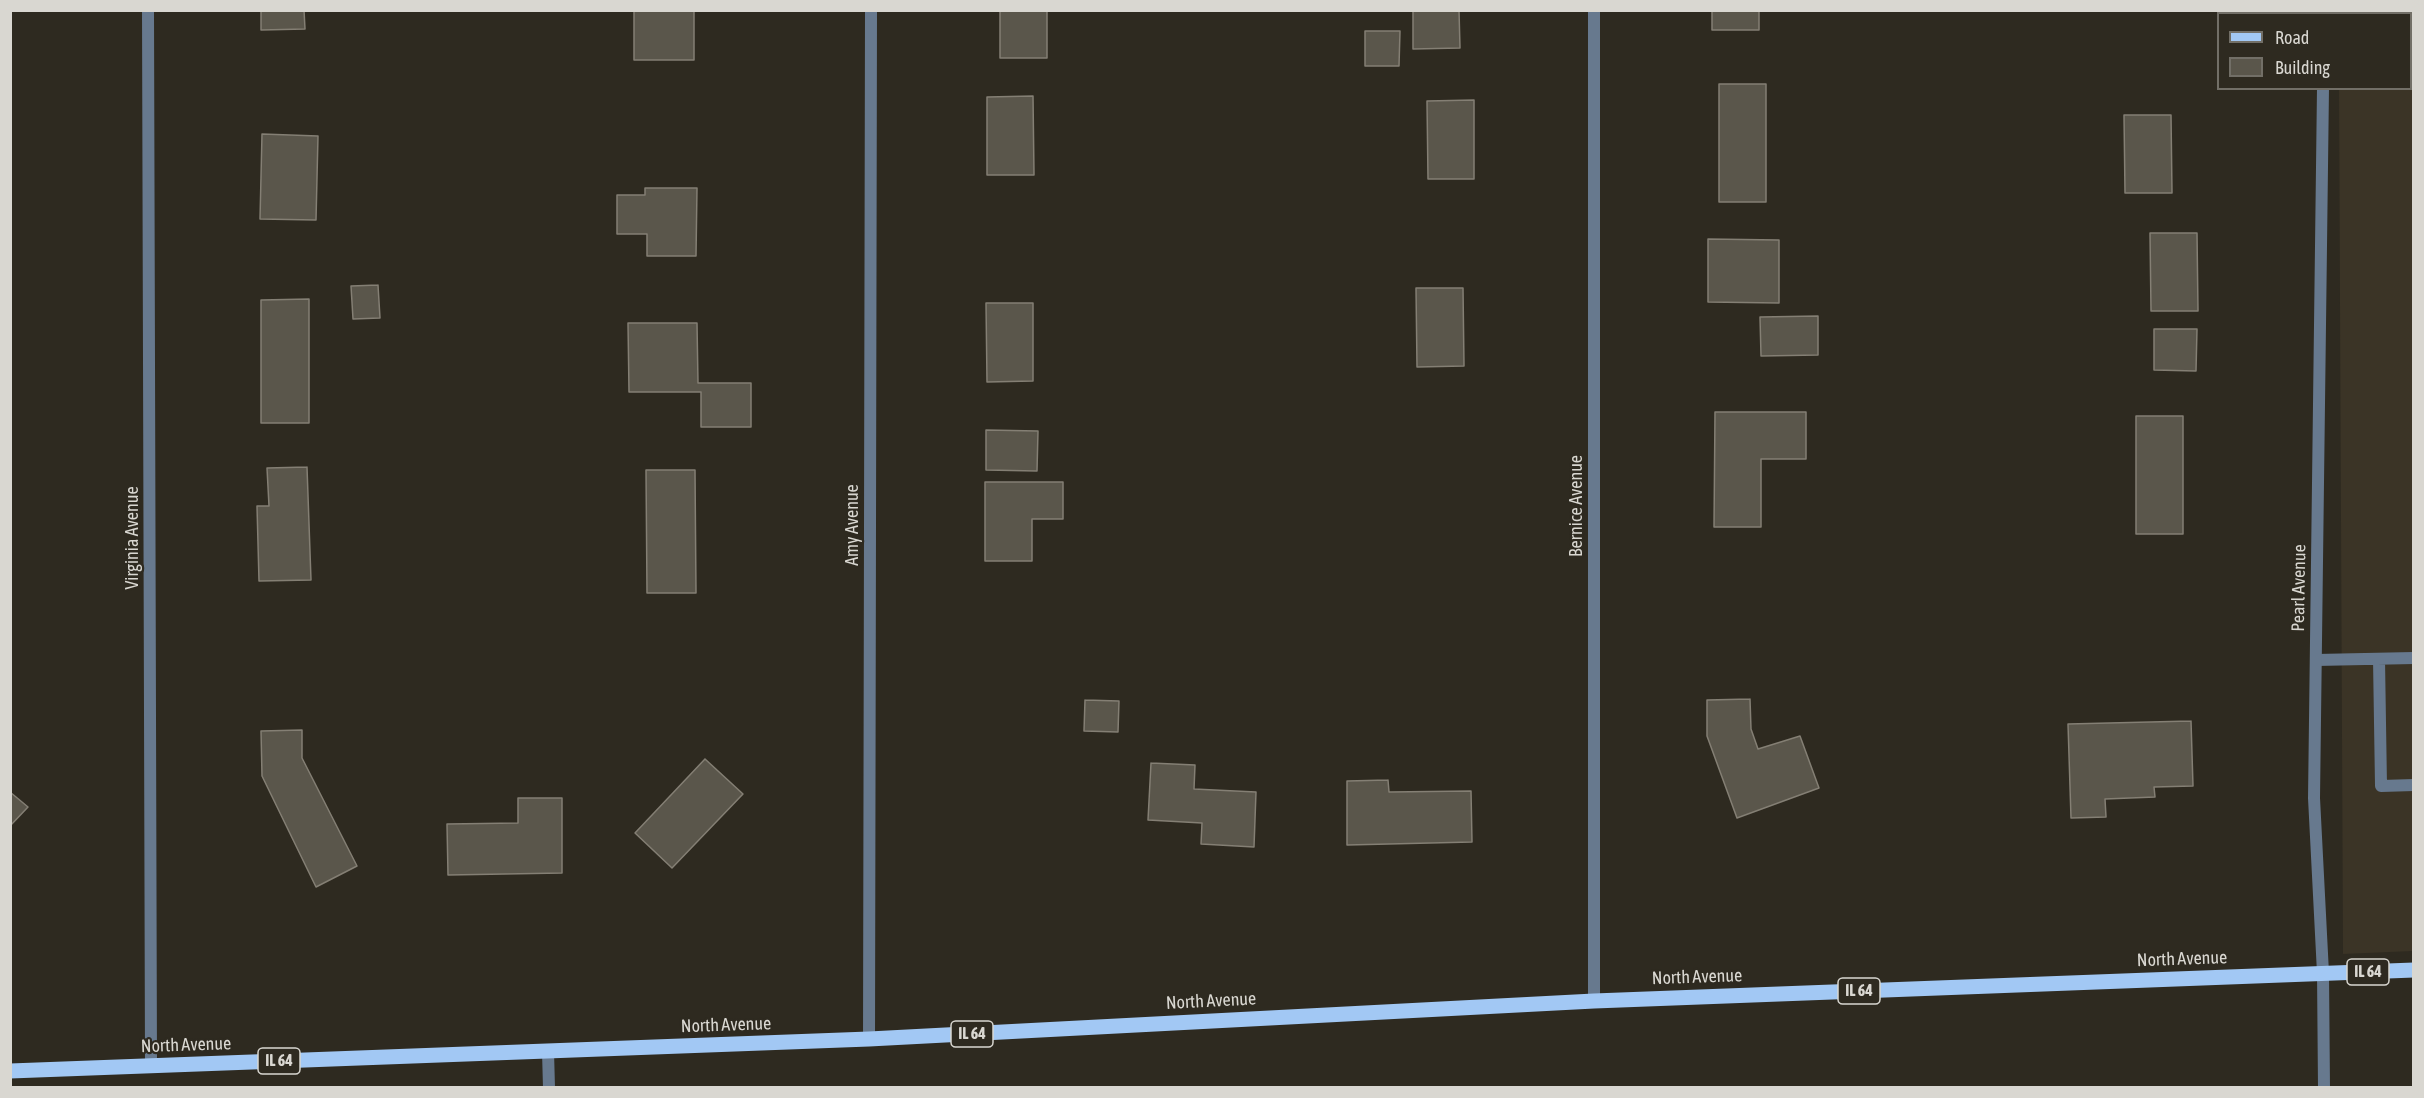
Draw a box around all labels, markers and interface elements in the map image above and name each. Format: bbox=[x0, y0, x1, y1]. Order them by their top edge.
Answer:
legend bbox=[2217, 12, 2412, 90]
text: Road bbox=[2275, 27, 2309, 48]
text: Building bbox=[2275, 57, 2330, 78]
street label: Bernice Avenue bbox=[1565, 455, 1587, 557]
street label: Amy Avenue bbox=[841, 484, 863, 566]
street label: Virginia Avenue bbox=[121, 486, 143, 590]
street label: Pearl Avenue bbox=[2287, 544, 2311, 632]
street label: North Avenue bbox=[2136, 947, 2228, 971]
road number: IL 64 bbox=[2347, 959, 2389, 985]
street label: North Avenue bbox=[1651, 965, 1743, 989]
road number: IL 64 bbox=[1838, 978, 1880, 1004]
street label: North Avenue bbox=[1165, 988, 1257, 1014]
street label: North Avenue bbox=[680, 1013, 772, 1037]
road number: IL 64 bbox=[951, 1021, 993, 1047]
street label: North Avenue bbox=[140, 1033, 232, 1057]
road number: IL 64 bbox=[258, 1048, 300, 1074]

